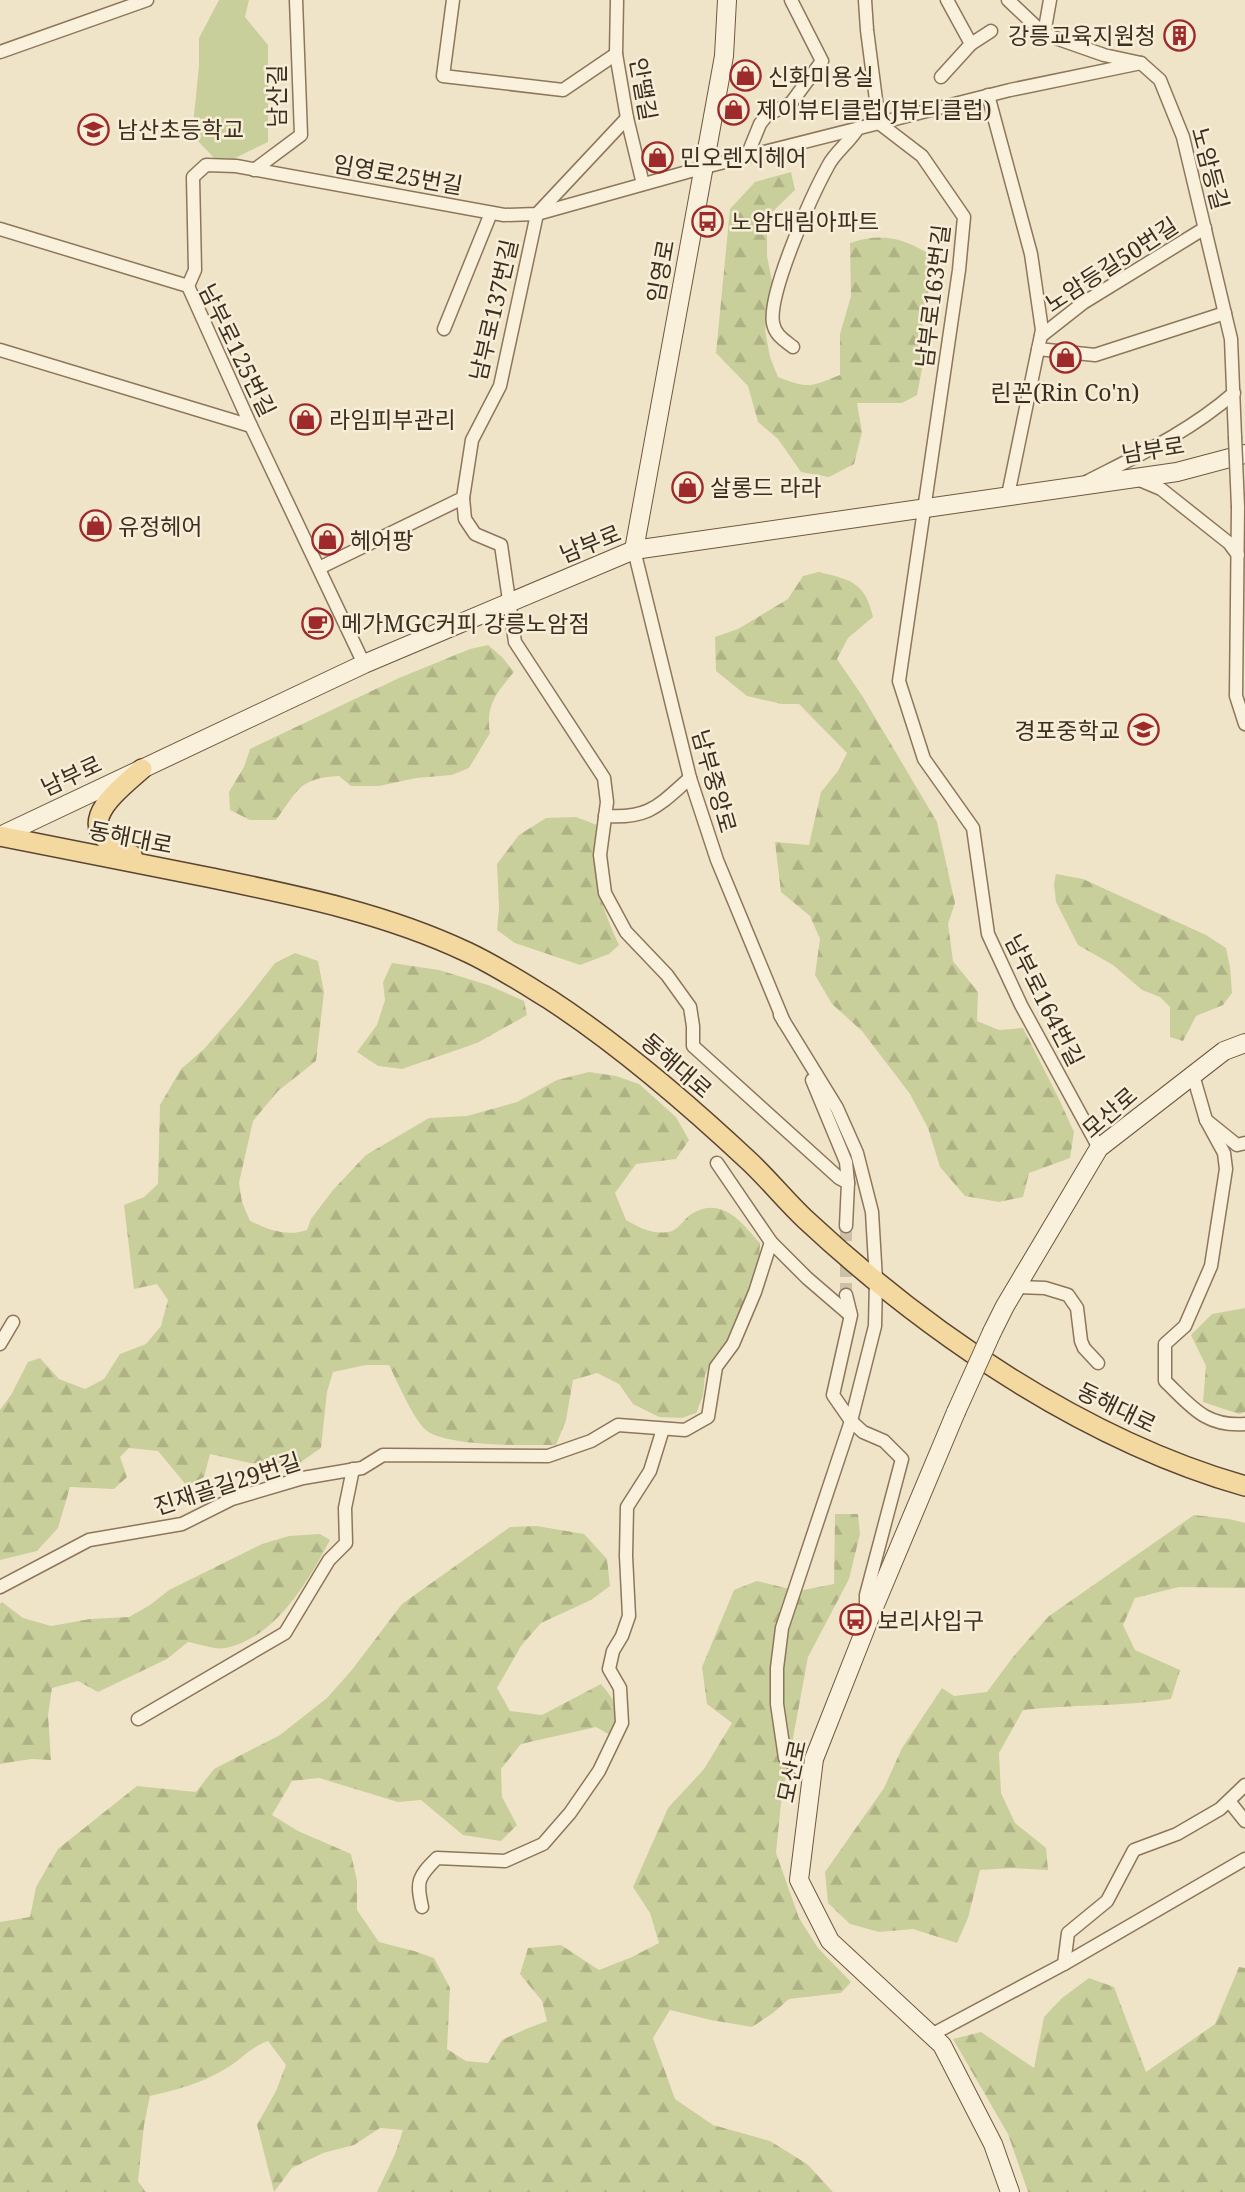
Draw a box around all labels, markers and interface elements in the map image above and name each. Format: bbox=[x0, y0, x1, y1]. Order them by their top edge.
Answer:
building icon: 강릉교육지원청 bbox=[1162, 18, 1196, 52]
place label: 강릉교육지원청 bbox=[1008, 19, 1156, 51]
street label: 안땔길 bbox=[623, 55, 665, 123]
shop icon: 신화미용실 bbox=[728, 59, 762, 93]
place label: 신화미용실 bbox=[768, 60, 874, 92]
street label: 남산길 bbox=[260, 64, 292, 128]
shop icon: 제이뷰티클럽(J뷰티클럽) bbox=[716, 92, 750, 126]
place label: 제이뷰티클럽(J뷰티클럽) bbox=[756, 93, 992, 125]
school or university icon: 남산초등학교 bbox=[77, 112, 111, 146]
place label: 남산초등학교 bbox=[117, 113, 244, 145]
street label: 노암등길 bbox=[1185, 123, 1237, 213]
shop icon: 민오렌지헤어 bbox=[640, 140, 674, 174]
place label: 민오렌지헤어 bbox=[680, 141, 807, 173]
street label: 임영로25번길 bbox=[330, 147, 466, 201]
bus stop icon: 노암대림아파트 bbox=[691, 204, 725, 238]
place label: 노암대림아파트 bbox=[731, 205, 879, 237]
street label: 노암등길50번길 bbox=[1038, 209, 1184, 319]
street label: 남부로163번길 bbox=[907, 222, 957, 370]
street label: 남부로137번길 bbox=[461, 236, 525, 384]
street label: 임영로 bbox=[639, 237, 681, 305]
street label: 남부로125번길 bbox=[192, 278, 284, 422]
shop icon: 린꼰(Rin Co'n) bbox=[1048, 341, 1082, 375]
place label: 린꼰(Rin Co'n) bbox=[991, 376, 1139, 408]
shop icon: 라임피부관리 bbox=[289, 402, 323, 436]
place label: 라임피부관리 bbox=[329, 403, 456, 435]
street label: 남부로 bbox=[1119, 428, 1187, 470]
shop icon: 살롱드 라라 bbox=[670, 470, 704, 504]
place label: 살롱드 라라 bbox=[710, 471, 822, 503]
shop icon: 유정헤어 bbox=[78, 509, 112, 543]
place label: 유정헤어 bbox=[118, 510, 203, 542]
street label: 남부로 bbox=[555, 516, 625, 570]
shop icon: 헤어팡 bbox=[310, 523, 344, 557]
place label: 헤어팡 bbox=[350, 524, 413, 556]
cafe icon: 메가MGC커피 강릉노암점 bbox=[301, 606, 335, 640]
place label: 메가MGC커피 강릉노암점 bbox=[341, 607, 590, 639]
school or university icon: 경포중학교 bbox=[1126, 713, 1160, 747]
place label: 경포중학교 bbox=[1014, 714, 1120, 746]
street label: 남부중앙로 bbox=[685, 726, 745, 836]
street label: 남부로 bbox=[35, 747, 107, 803]
street label: 동해대로 bbox=[86, 813, 176, 861]
street label: 남부로164번길 bbox=[998, 928, 1092, 1072]
street label: 동해대로 bbox=[635, 1025, 719, 1105]
street label: 모산로 bbox=[1075, 1079, 1143, 1145]
street label: 동해대로 bbox=[1072, 1374, 1162, 1440]
street label: 진재골길29번길 bbox=[149, 1444, 305, 1522]
bus stop icon: 보리사입구 bbox=[838, 1603, 872, 1637]
place label: 보리사입구 bbox=[878, 1604, 984, 1636]
street label: 모산로 bbox=[769, 1737, 813, 1805]

